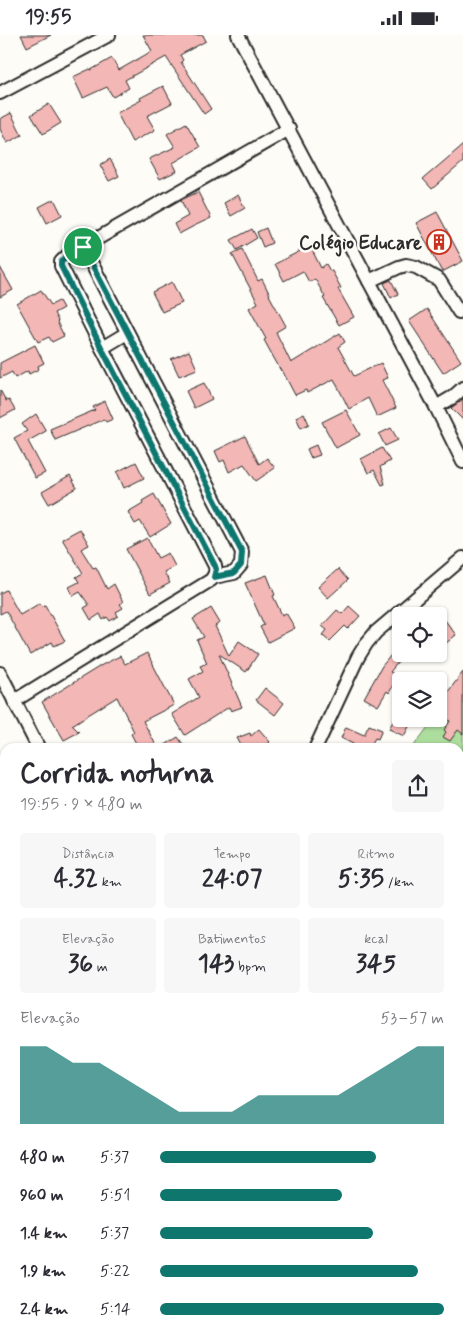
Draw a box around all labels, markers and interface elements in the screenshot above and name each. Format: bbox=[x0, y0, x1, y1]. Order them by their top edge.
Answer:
text: 19:55 bbox=[25, 5, 71, 30]
pin bbox=[62, 226, 104, 268]
building icon: Colégio Educare bbox=[426, 229, 452, 255]
place label: Colégio Educare bbox=[299, 231, 422, 257]
icon: arrive bbox=[69, 233, 97, 261]
map controls bbox=[392, 607, 447, 727]
button: locate bbox=[392, 607, 447, 662]
button: layers bbox=[392, 672, 447, 727]
text: Corrida noturna bbox=[20, 756, 214, 793]
button: share bbox=[392, 760, 444, 812]
text: 19:55 · 9 × 480 m bbox=[20, 794, 142, 815]
text: Distância bbox=[62, 845, 114, 863]
text: Tempo bbox=[213, 845, 251, 863]
text: Ritmo bbox=[358, 845, 394, 863]
text: 4.32 bbox=[54, 863, 98, 896]
text: 24:07 bbox=[202, 863, 262, 896]
text: 5:35 bbox=[338, 863, 384, 896]
text: km bbox=[98, 873, 122, 891]
text: /km bbox=[384, 873, 414, 891]
text: Elevação bbox=[62, 930, 114, 948]
text: Batimentos bbox=[198, 930, 266, 948]
text: kcal bbox=[364, 930, 388, 948]
text: 36 bbox=[68, 948, 93, 981]
text: 143 bbox=[198, 948, 234, 981]
text: 345 bbox=[356, 948, 396, 981]
text: m bbox=[93, 958, 108, 976]
text: bpm bbox=[234, 958, 266, 976]
text: Elevação bbox=[20, 1008, 80, 1029]
text: 53–57 m bbox=[381, 1008, 444, 1029]
text: 480 m bbox=[20, 1147, 65, 1168]
text: 5:37 bbox=[100, 1147, 129, 1168]
text: 960 m bbox=[20, 1185, 63, 1206]
text: 5:51 bbox=[100, 1185, 130, 1206]
text: 1.4 km bbox=[20, 1223, 67, 1244]
text: 5:37 bbox=[100, 1223, 129, 1244]
text: 1.9 km bbox=[20, 1261, 66, 1282]
text: 5:22 bbox=[100, 1261, 130, 1282]
text: 2.4 km bbox=[20, 1299, 68, 1320]
text: 5:14 bbox=[100, 1299, 131, 1320]

